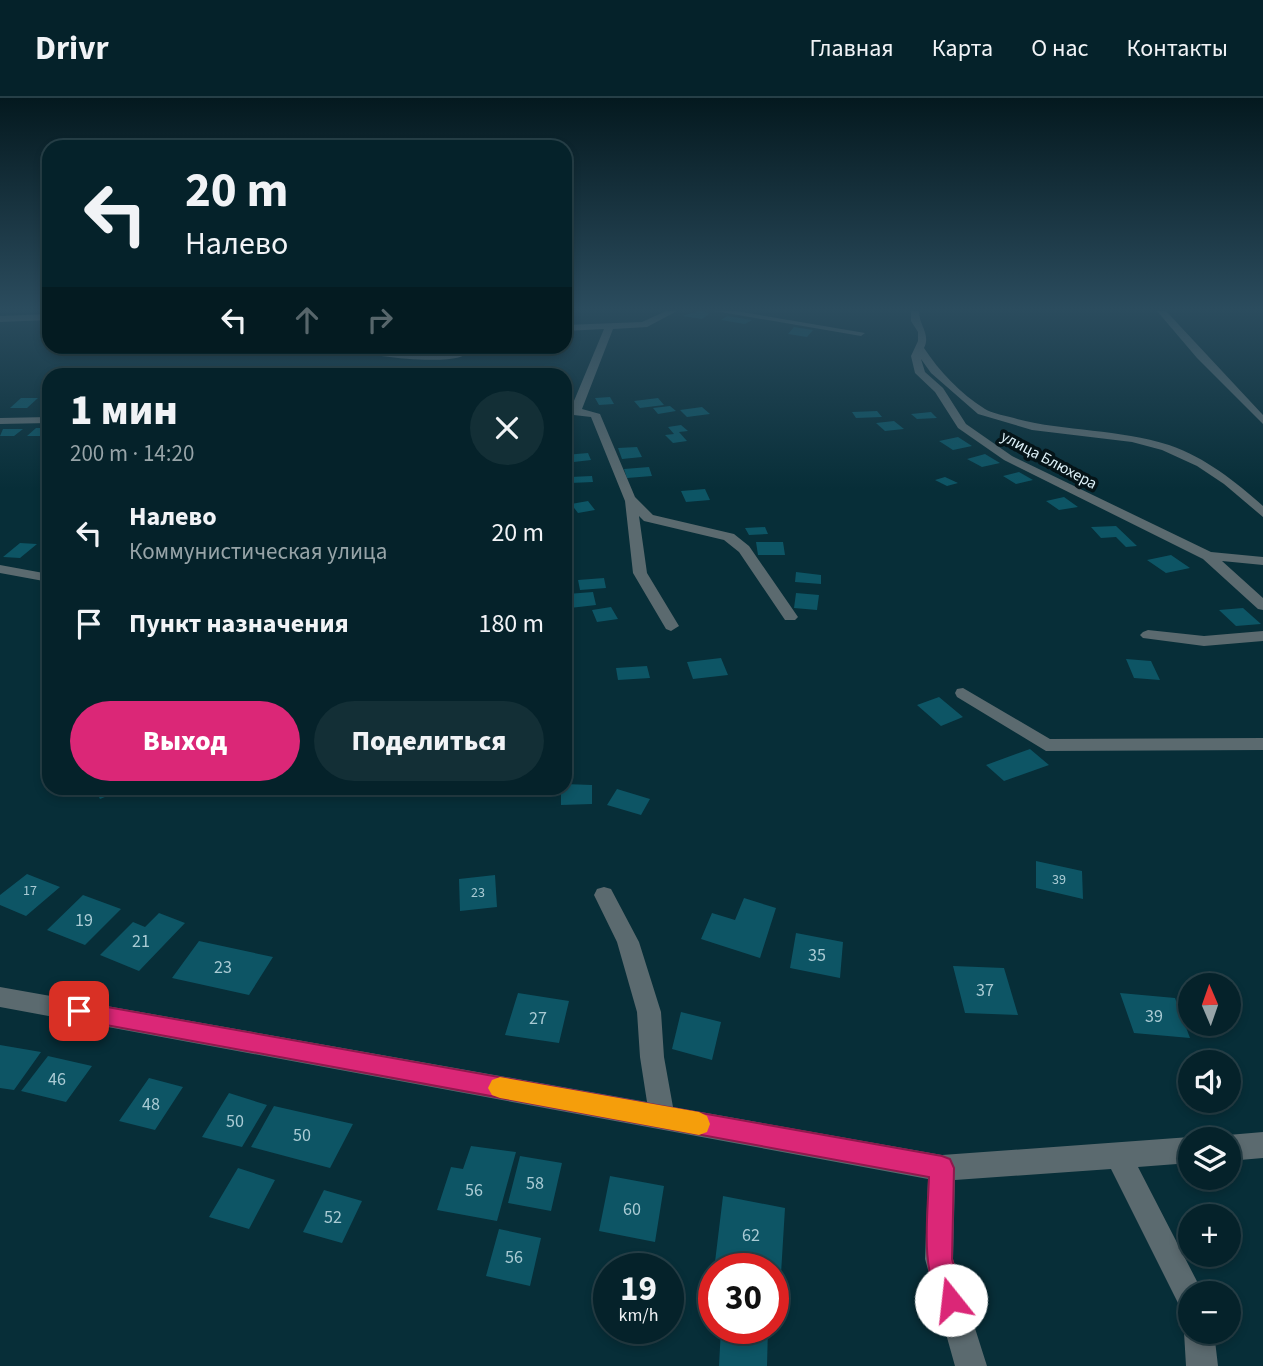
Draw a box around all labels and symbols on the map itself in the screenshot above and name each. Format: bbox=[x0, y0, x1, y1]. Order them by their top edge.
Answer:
street label: улица Блюхера bbox=[997, 425, 1101, 495]
house number: 39 bbox=[1052, 870, 1066, 890]
house number: 17 bbox=[23, 881, 37, 901]
house number: 23 bbox=[471, 883, 485, 903]
house number: 19 bbox=[75, 908, 93, 933]
house number: 21 bbox=[132, 929, 150, 954]
house number: 35 bbox=[808, 943, 826, 968]
house number: 23 bbox=[214, 955, 232, 980]
north arrow bbox=[1178, 973, 1241, 1036]
house number: 37 bbox=[976, 978, 994, 1003]
pin bbox=[49, 981, 109, 1041]
house number: 39 bbox=[1145, 1004, 1163, 1029]
house number: 27 bbox=[529, 1006, 547, 1031]
house number: 46 bbox=[48, 1067, 66, 1092]
house number: 48 bbox=[142, 1092, 160, 1117]
house number: 50 bbox=[226, 1109, 244, 1134]
house number: 50 bbox=[293, 1123, 311, 1148]
house number: 58 bbox=[526, 1171, 544, 1196]
house number: 56 bbox=[465, 1178, 483, 1203]
house number: 60 bbox=[623, 1197, 641, 1222]
house number: 52 bbox=[324, 1205, 342, 1230]
house number: 62 bbox=[742, 1223, 760, 1248]
house number: 56 bbox=[505, 1245, 523, 1270]
speed limit sign: 30 bbox=[698, 1253, 789, 1344]
position arrow bbox=[914, 1263, 988, 1337]

